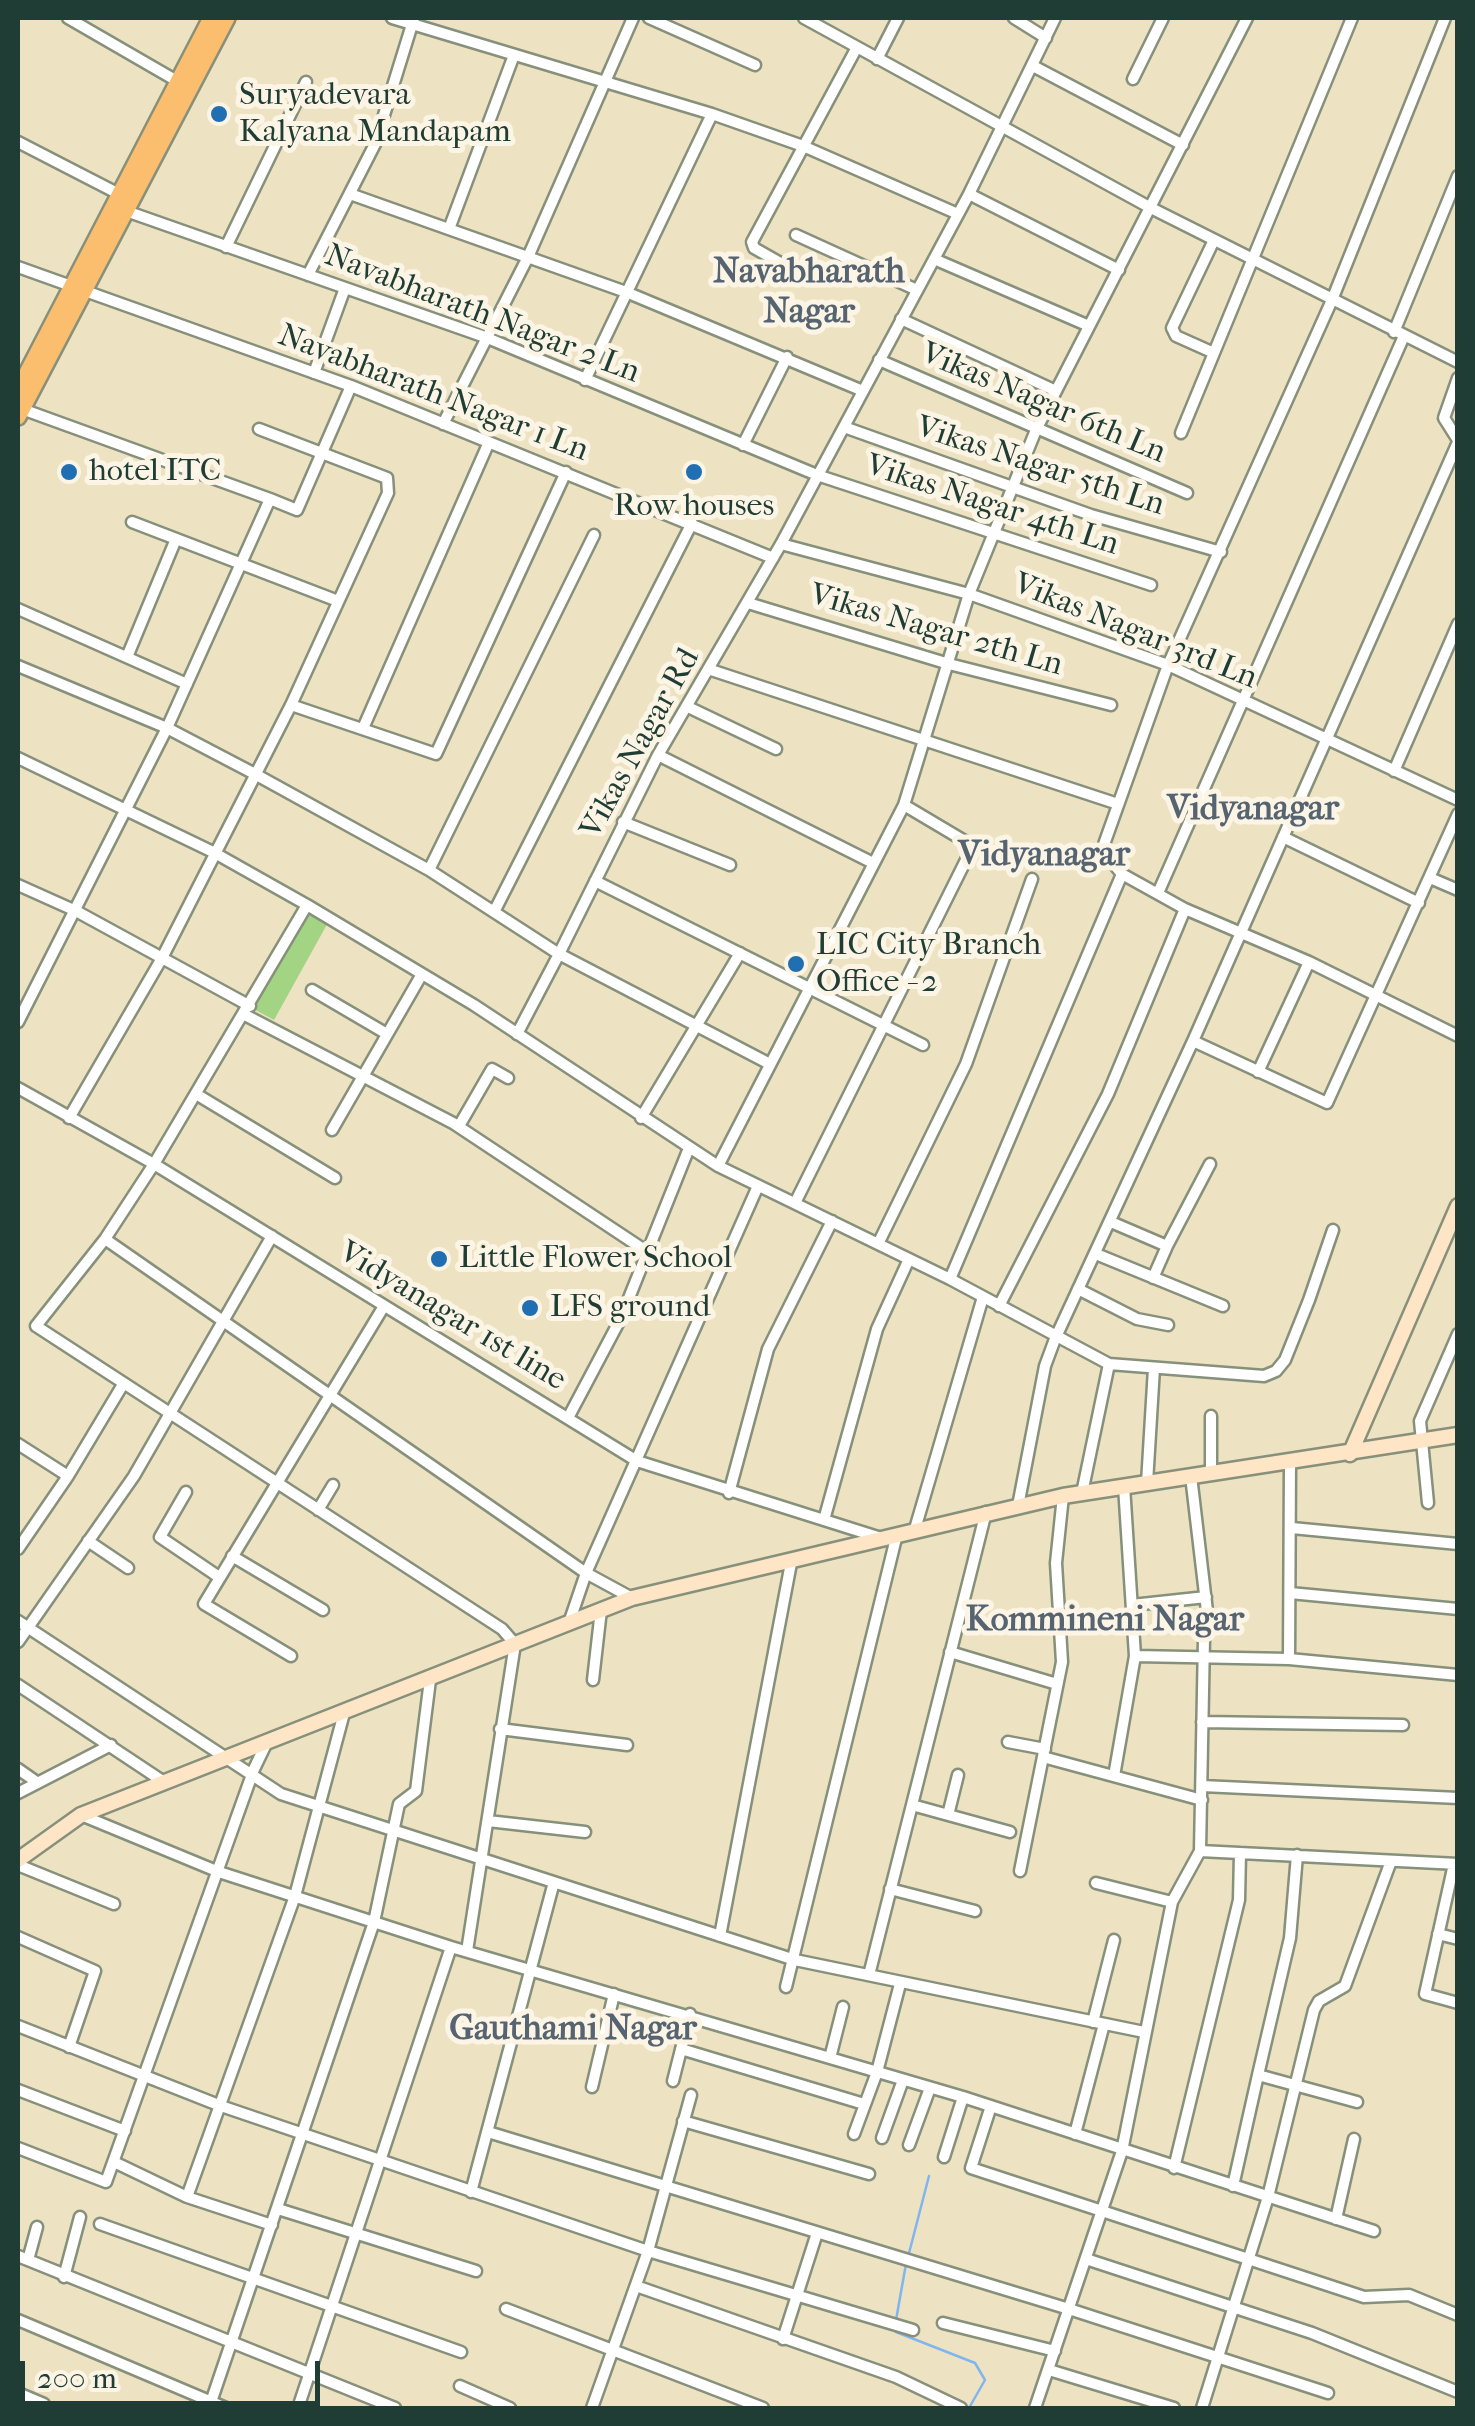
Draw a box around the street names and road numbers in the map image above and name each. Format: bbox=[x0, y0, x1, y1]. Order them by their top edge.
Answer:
street label: Navabharath Nagar 2 Ln bbox=[319, 237, 645, 393]
street label: Navabharath Nagar 1 Ln bbox=[273, 317, 593, 471]
street label: Vikas Nagar 6th Ln bbox=[915, 335, 1171, 473]
street label: Vikas Nagar 5th Ln bbox=[911, 409, 1169, 525]
street label: Vikas Nagar 4th Ln bbox=[861, 447, 1123, 565]
street label: Vikas Nagar 3rd Ln bbox=[1008, 566, 1262, 698]
street label: Vikas Nagar 2th Ln bbox=[805, 577, 1067, 685]
street label: Vikas Nagar Rd bbox=[573, 642, 709, 846]
street label: Vidyanagar 1st line bbox=[331, 1234, 573, 1400]

